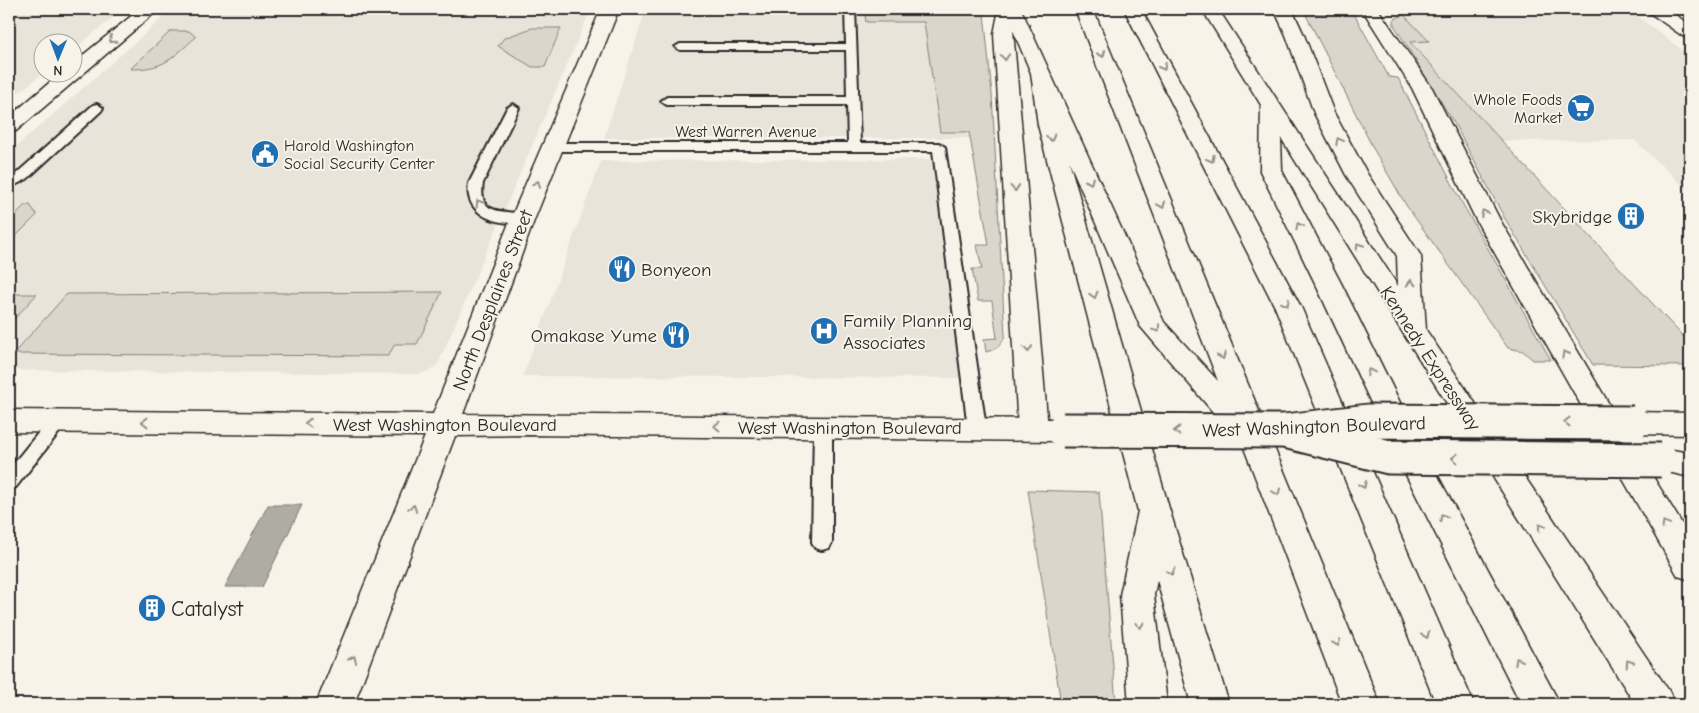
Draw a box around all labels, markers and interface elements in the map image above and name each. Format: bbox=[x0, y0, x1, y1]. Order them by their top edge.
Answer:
north arrow bbox=[32, 32, 82, 82]
one-way arrow bbox=[109, 34, 118, 43]
one-way arrow bbox=[1096, 49, 1107, 58]
one-way arrow bbox=[999, 53, 1010, 61]
text: N bbox=[53, 62, 62, 79]
one-way arrow bbox=[1157, 62, 1167, 71]
place label: Whole Foods Market bbox=[1474, 91, 1562, 127]
supermarket icon: Whole Foods Market bbox=[1566, 93, 1596, 123]
street label: West Warren Avenue bbox=[675, 123, 817, 141]
one-way arrow bbox=[1046, 134, 1056, 142]
place label: Harold Washington Social Security Center bbox=[284, 137, 435, 173]
one-way arrow bbox=[1335, 137, 1345, 146]
public building icon: Harold Washington Social Security Center bbox=[250, 139, 280, 169]
one-way arrow bbox=[1205, 154, 1215, 163]
one-way arrow bbox=[1084, 176, 1095, 185]
one-way arrow bbox=[531, 180, 542, 189]
one-way arrow bbox=[1009, 184, 1020, 192]
one-way arrow bbox=[476, 199, 486, 208]
one-way arrow bbox=[1156, 200, 1166, 209]
building icon: Skybridge bbox=[1616, 201, 1646, 231]
street label: North Desplaines Street bbox=[448, 206, 538, 394]
place label: Skybridge bbox=[1532, 206, 1612, 228]
one-way arrow bbox=[1481, 209, 1491, 218]
one-way arrow bbox=[1295, 222, 1305, 231]
one-way arrow bbox=[1356, 243, 1366, 252]
restaurant icon: Bonyeon bbox=[607, 254, 637, 284]
place label: Bonyeon bbox=[641, 259, 712, 281]
one-way arrow bbox=[1405, 279, 1416, 287]
street label: Kennedy Expressway bbox=[1375, 282, 1485, 435]
one-way arrow bbox=[1088, 291, 1099, 300]
one-way arrow bbox=[1280, 298, 1290, 307]
place label: Family Planning Associates bbox=[843, 310, 972, 354]
hospital icon: Family Planning Associates bbox=[809, 316, 839, 346]
restaurant icon: Omakase Yume bbox=[661, 320, 691, 350]
one-way arrow bbox=[1151, 323, 1159, 332]
place label: Omakase Yume bbox=[531, 325, 657, 347]
one-way arrow bbox=[1022, 346, 1033, 354]
one-way arrow bbox=[1561, 350, 1571, 359]
one-way arrow bbox=[1216, 351, 1226, 360]
one-way arrow bbox=[1366, 368, 1376, 377]
street label: West Washington Boulevard bbox=[1202, 412, 1426, 442]
street label: West Washington Boulevard bbox=[333, 414, 557, 436]
one-way arrow bbox=[141, 417, 148, 427]
street label: West Washington Boulevard bbox=[738, 417, 962, 439]
one-way arrow bbox=[1562, 417, 1570, 427]
one-way arrow bbox=[303, 418, 311, 428]
one-way arrow bbox=[713, 421, 720, 431]
one-way arrow bbox=[1173, 426, 1181, 436]
one-way arrow bbox=[1450, 453, 1458, 463]
one-way arrow bbox=[1357, 480, 1368, 489]
one-way arrow bbox=[1271, 487, 1282, 496]
one-way arrow bbox=[407, 504, 417, 513]
one-way arrow bbox=[1439, 514, 1449, 523]
one-way arrow bbox=[1662, 520, 1672, 529]
one-way arrow bbox=[1537, 524, 1547, 533]
one-way arrow bbox=[1166, 567, 1176, 575]
building icon: Catalyst bbox=[137, 593, 167, 623]
place label: Catalyst bbox=[171, 596, 244, 622]
one-way arrow bbox=[1134, 622, 1145, 630]
one-way arrow bbox=[1420, 630, 1431, 639]
one-way arrow bbox=[1331, 638, 1341, 647]
one-way arrow bbox=[347, 655, 357, 664]
one-way arrow bbox=[1515, 658, 1525, 667]
one-way arrow bbox=[1626, 660, 1636, 669]

